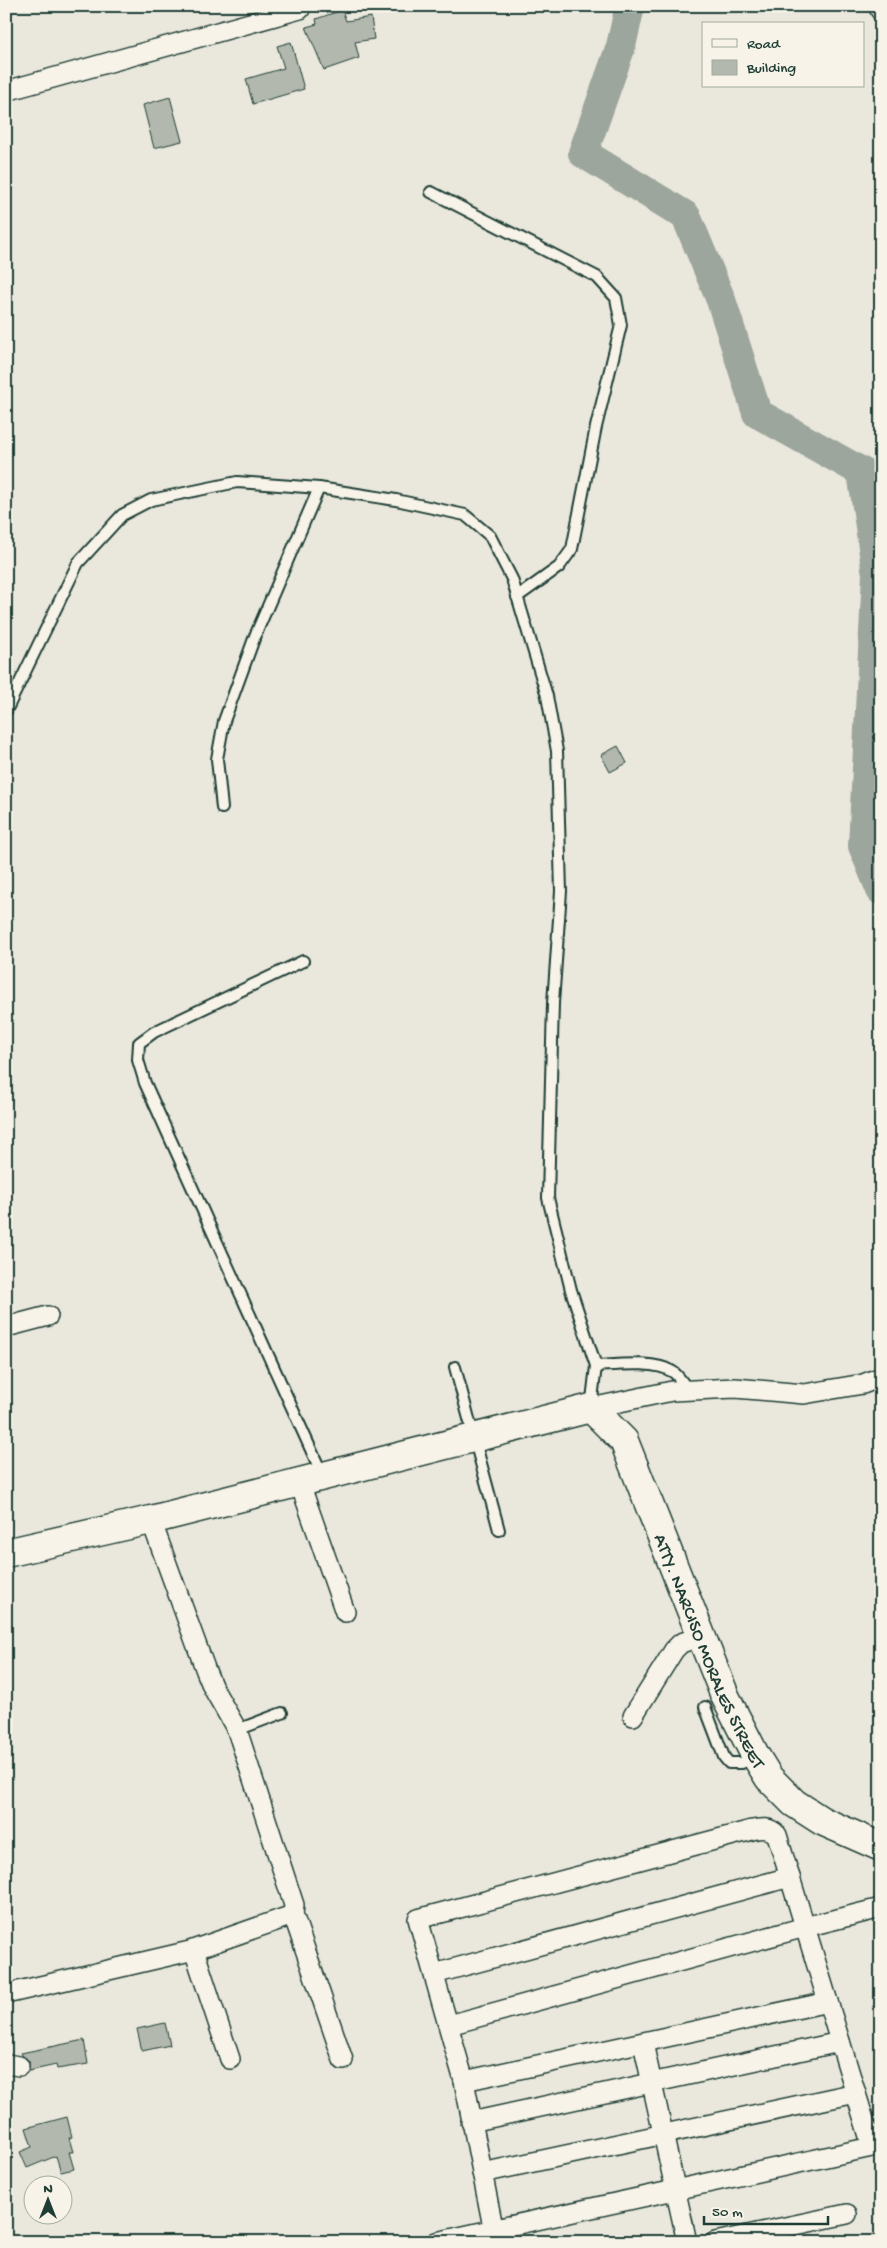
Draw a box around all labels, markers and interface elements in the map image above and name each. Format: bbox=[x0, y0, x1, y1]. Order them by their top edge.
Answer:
legend bbox=[702, 22, 864, 88]
text: Road bbox=[747, 36, 781, 54]
text: Building bbox=[746, 60, 796, 78]
street label: ATTY. NARCISO MORALES STREET bbox=[647, 1531, 769, 1774]
north arrow bbox=[22, 2176, 72, 2226]
text: N bbox=[43, 2181, 53, 2198]
scale bar bbox=[704, 2193, 828, 2225]
text: 50 m bbox=[712, 2204, 743, 2222]

